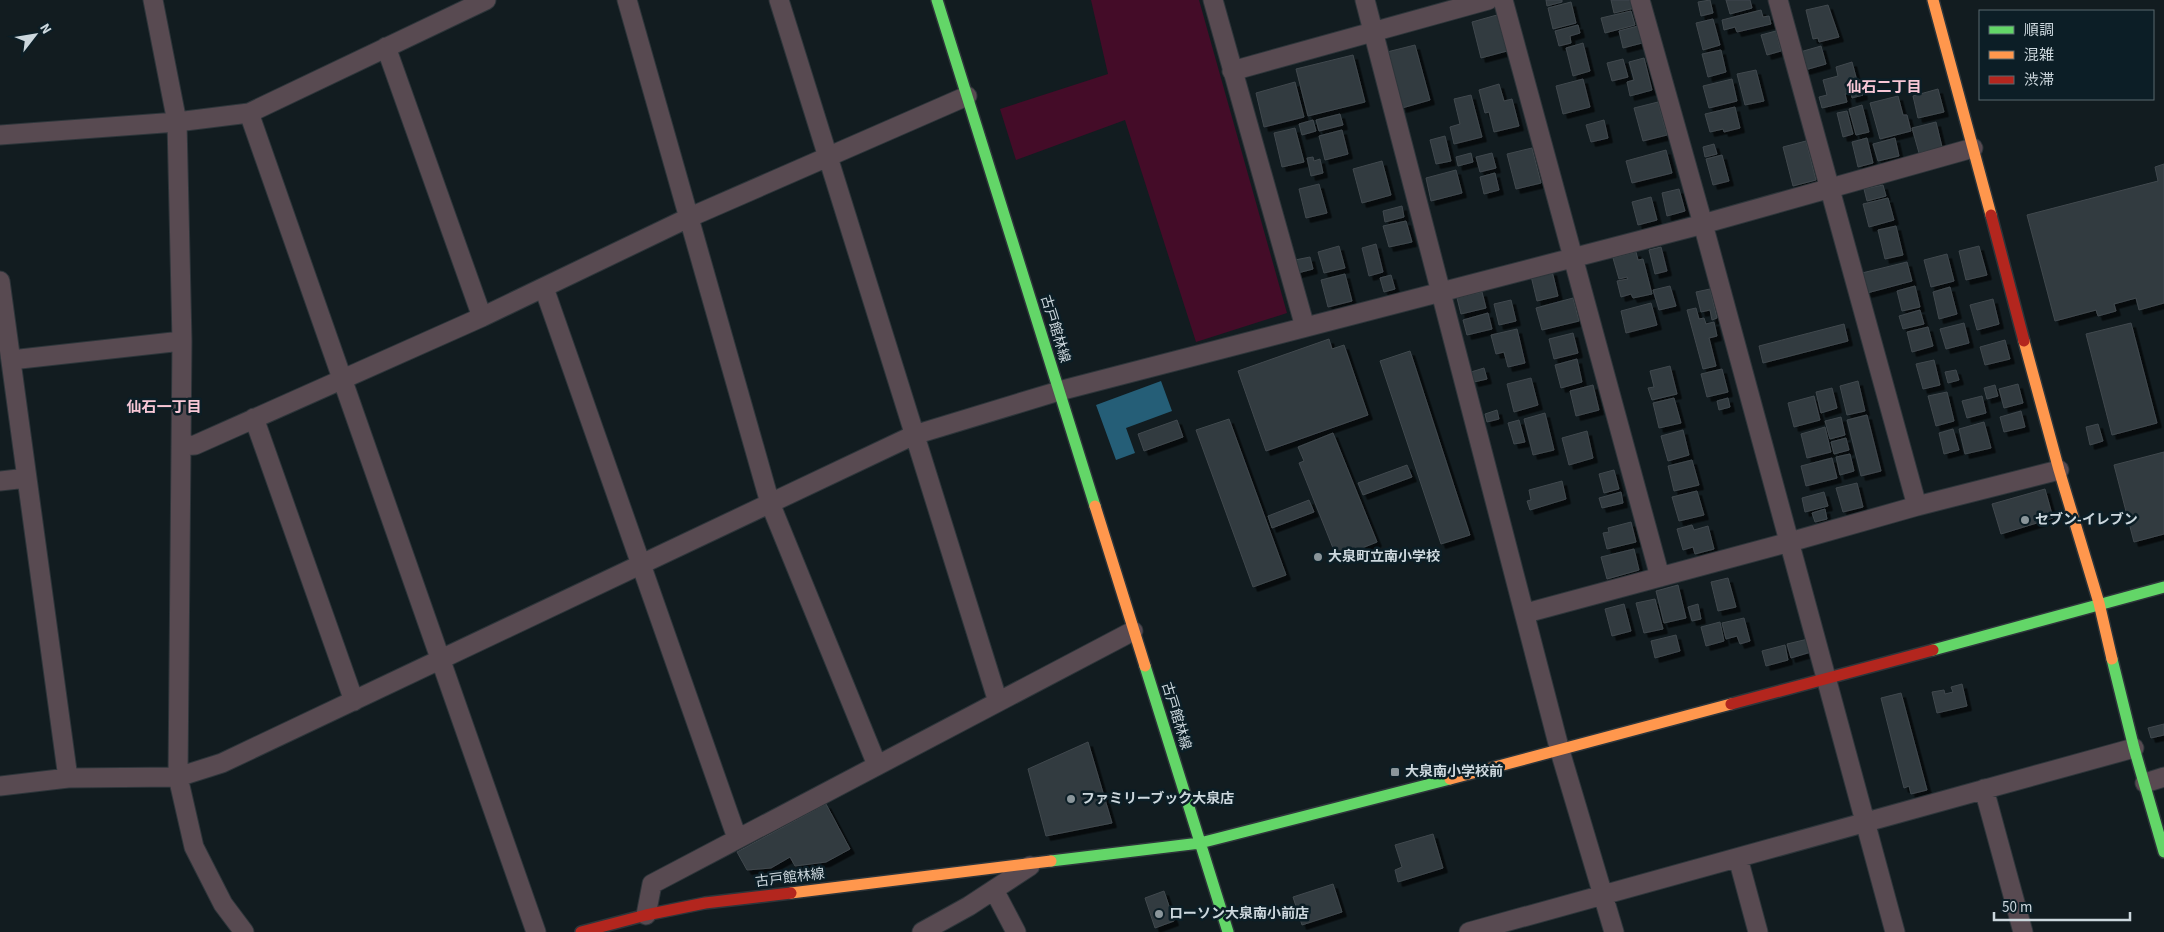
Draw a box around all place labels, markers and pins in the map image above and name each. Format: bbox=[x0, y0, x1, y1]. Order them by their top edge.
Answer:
place label: セブン-イレブン bbox=[2035, 510, 2138, 530]
marker: セブン-イレブン bbox=[2019, 514, 2031, 526]
place label: 大泉町立南小学校 bbox=[1328, 547, 1440, 567]
marker: 大泉町立南小学校 bbox=[1312, 551, 1324, 563]
place label: 大泉南小学校前 bbox=[1405, 762, 1503, 782]
marker: 大泉南小学校前 bbox=[1389, 766, 1401, 778]
place label: ファミリーブック大泉店 bbox=[1081, 789, 1234, 809]
marker: ファミリーブック大泉店 bbox=[1065, 793, 1077, 805]
place label: ローソン大泉南小前店 bbox=[1169, 904, 1309, 924]
marker: ローソン大泉南小前店 bbox=[1153, 908, 1165, 920]

